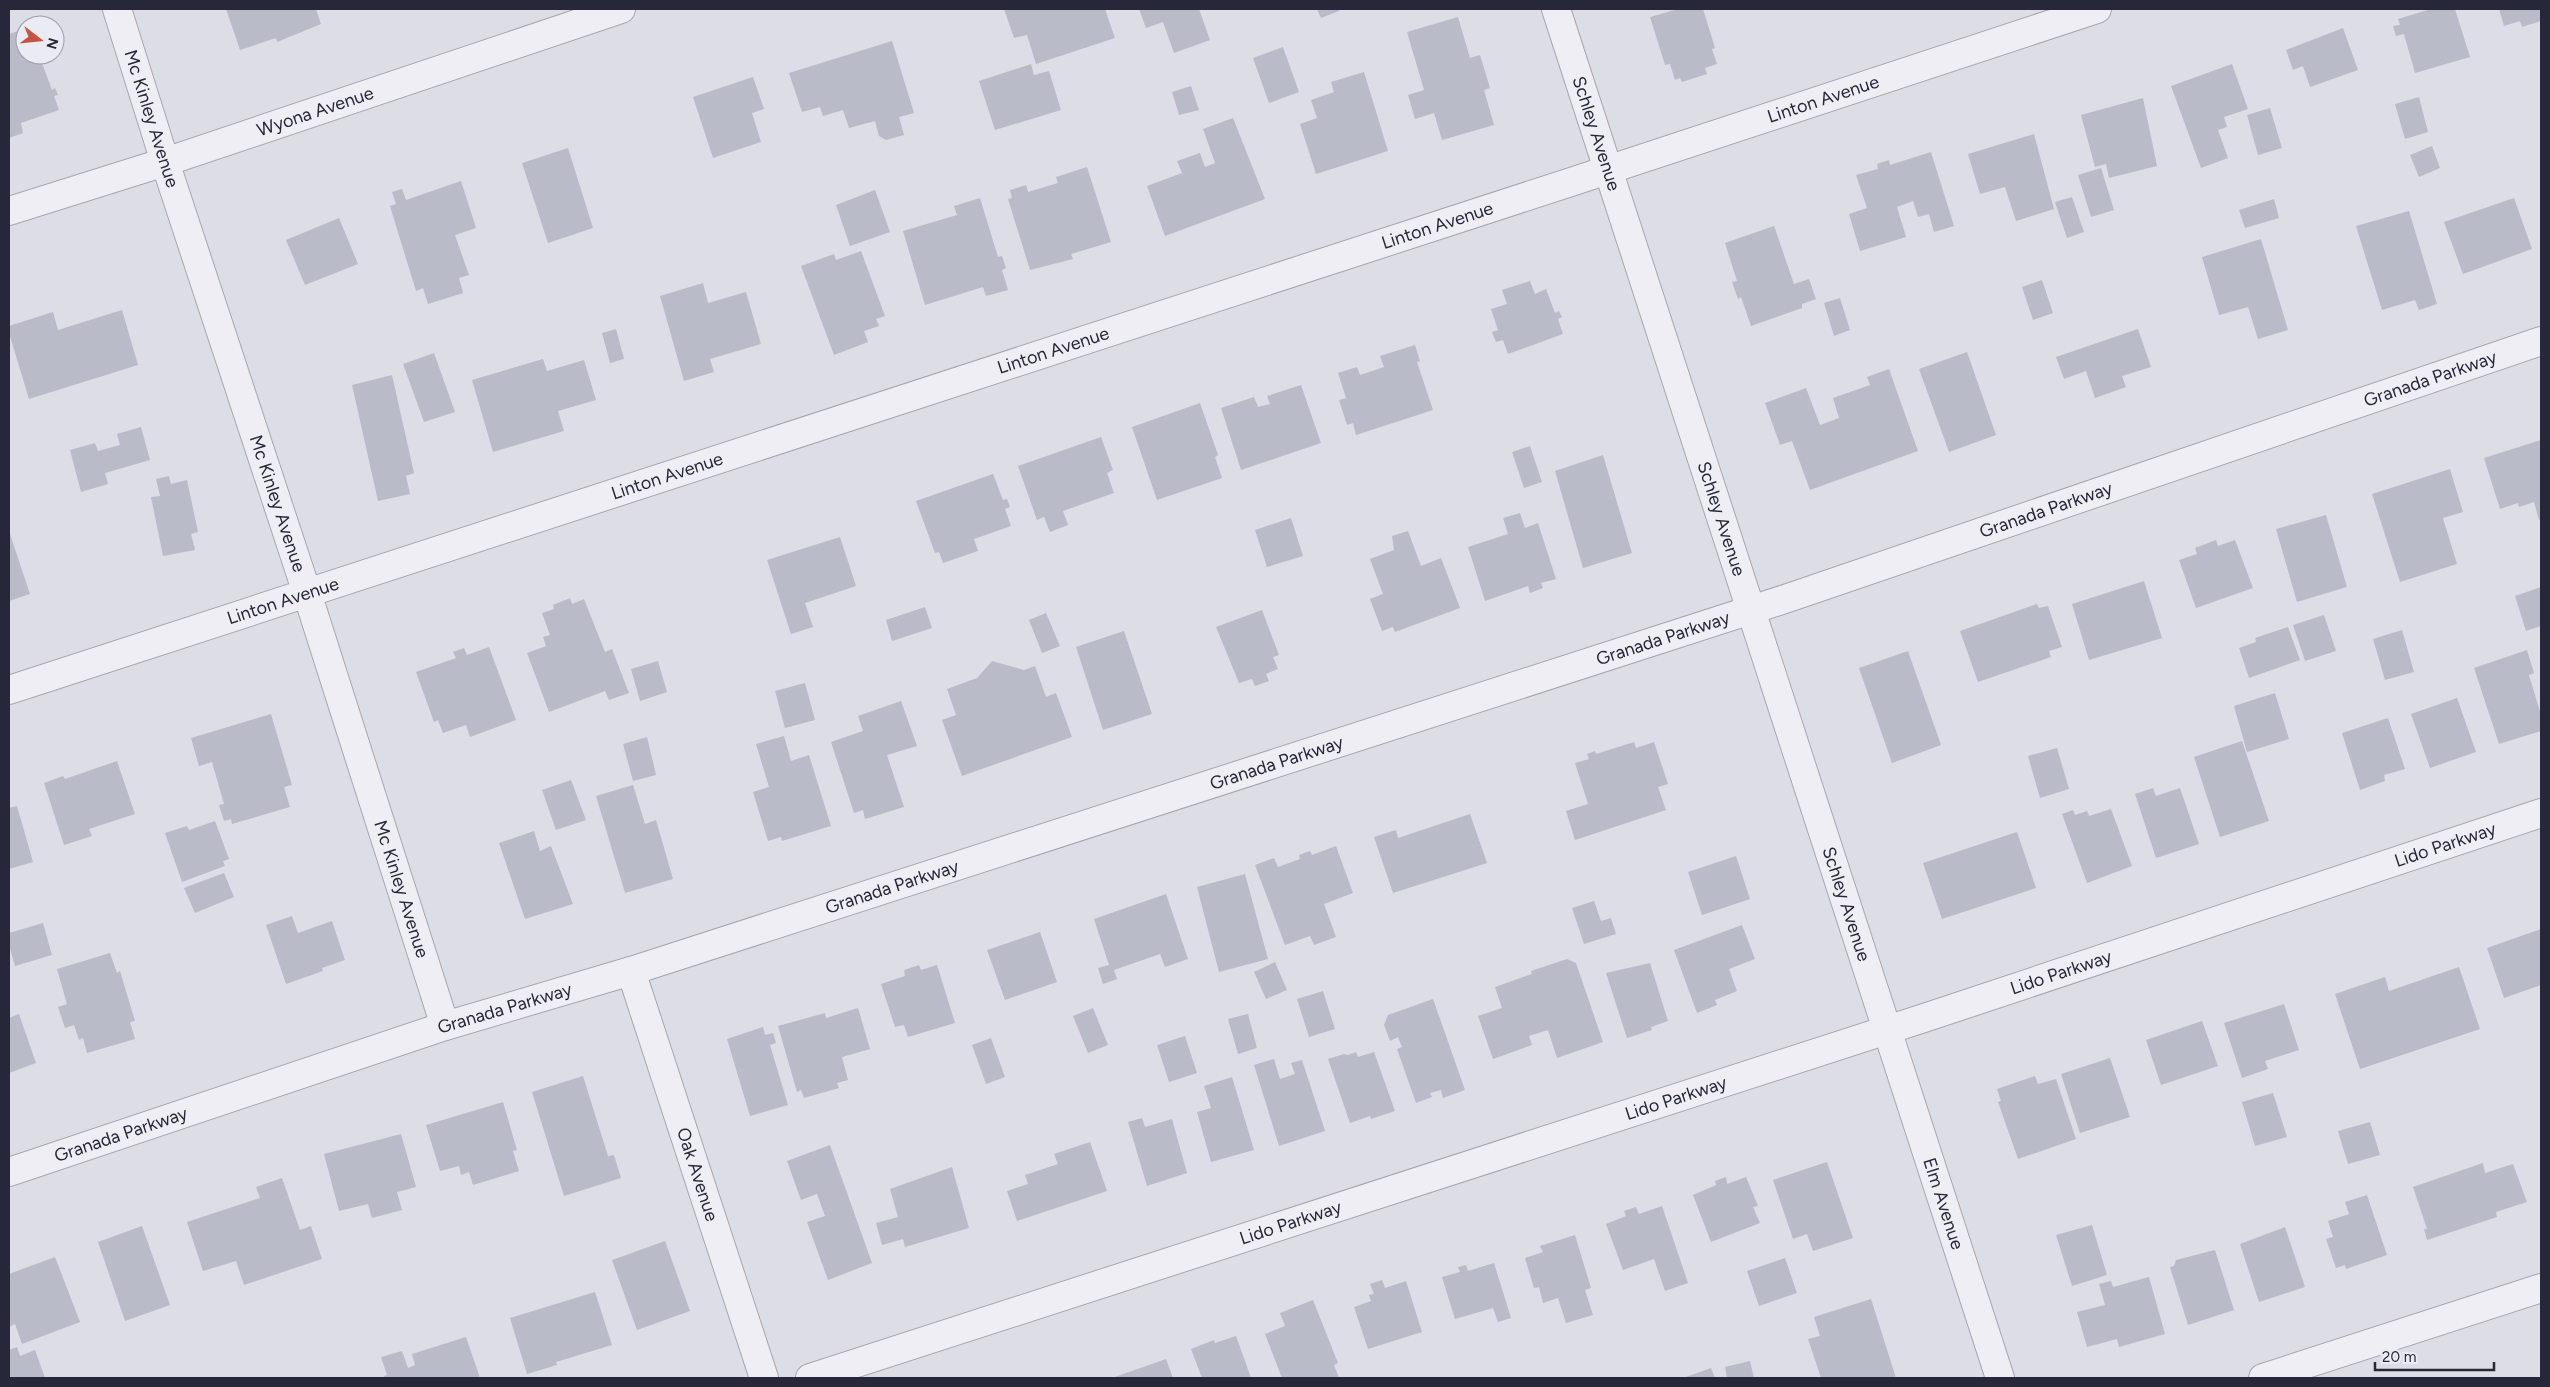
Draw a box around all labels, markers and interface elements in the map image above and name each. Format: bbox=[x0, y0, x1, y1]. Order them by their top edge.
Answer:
north arrow bbox=[15, 15, 65, 65]
text: N bbox=[42, 36, 62, 51]
street label: Mc Kinley Avenue bbox=[120, 47, 184, 190]
street label: Linton Avenue bbox=[1765, 70, 1882, 128]
street label: Schley Avenue bbox=[1568, 74, 1625, 194]
street label: Wyona Avenue bbox=[254, 82, 377, 141]
street label: Linton Avenue bbox=[1379, 197, 1496, 254]
street label: Linton Avenue bbox=[995, 322, 1112, 379]
street label: Granada Parkway bbox=[2361, 346, 2500, 412]
street label: Mc Kinley Avenue bbox=[245, 432, 310, 575]
street label: Linton Avenue bbox=[608, 447, 726, 504]
street label: Schley Avenue bbox=[1693, 459, 1750, 579]
street label: Granada Parkway bbox=[1977, 477, 2116, 543]
street label: Linton Avenue bbox=[224, 572, 342, 629]
street label: Granada Parkway bbox=[1593, 606, 1733, 670]
street label: Granada Parkway bbox=[1207, 731, 1347, 795]
street label: Mc Kinley Avenue bbox=[369, 818, 434, 961]
street label: Lido Parkway bbox=[2392, 818, 2499, 872]
street label: Schley Avenue bbox=[1817, 844, 1875, 964]
street label: Granada Parkway bbox=[822, 855, 962, 919]
street label: Lido Parkway bbox=[2007, 945, 2115, 1000]
street label: Granada Parkway bbox=[435, 978, 575, 1039]
street label: Lido Parkway bbox=[1622, 1071, 1730, 1125]
street label: Granada Parkway bbox=[51, 1102, 191, 1167]
street label: Oak Avenue bbox=[672, 1125, 723, 1224]
street label: Elm Avenue bbox=[1918, 1155, 1969, 1253]
street label: Lido Parkway bbox=[1237, 1196, 1345, 1249]
scale bar bbox=[2375, 1340, 2494, 1372]
text: 20 m bbox=[2382, 1348, 2416, 1366]

